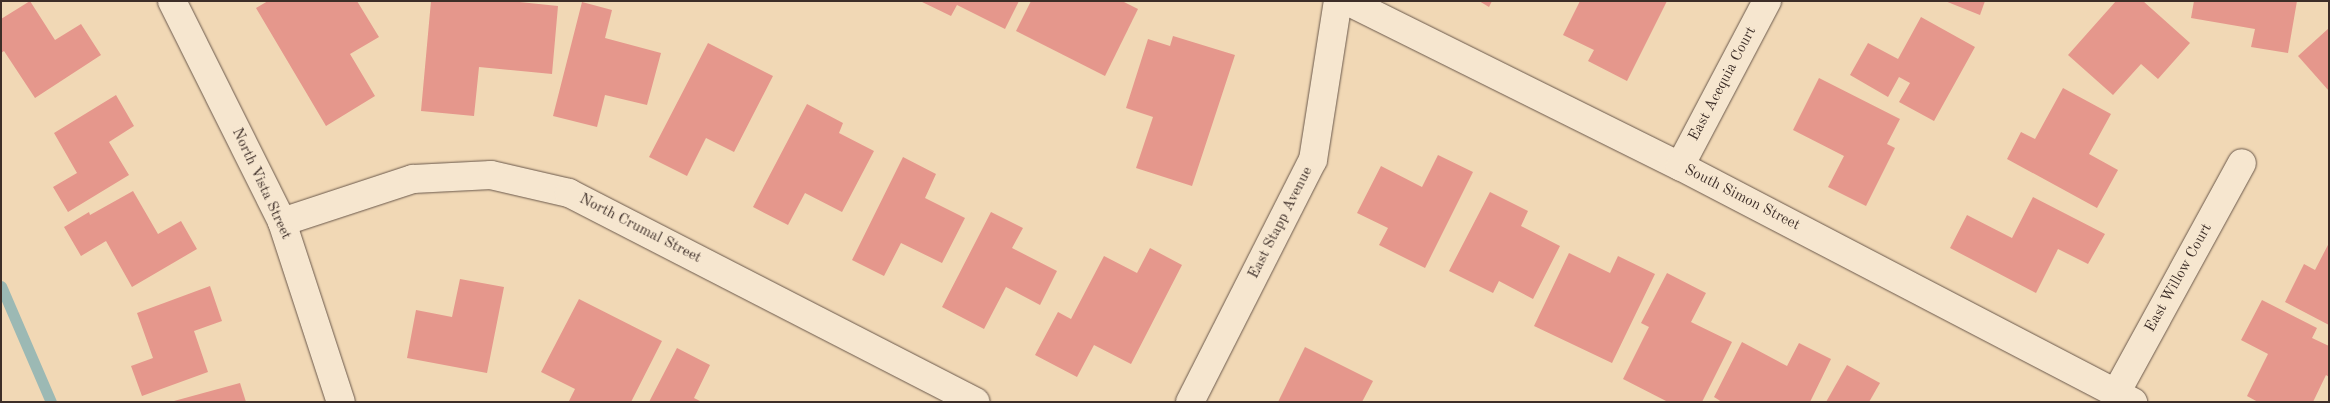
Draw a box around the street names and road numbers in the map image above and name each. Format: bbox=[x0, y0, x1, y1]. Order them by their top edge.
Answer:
street label: East Acequia Court bbox=[1685, 24, 1761, 144]
street label: North Vista Street bbox=[227, 125, 295, 243]
street label: South Simon Street bbox=[1681, 161, 1803, 235]
street label: East Stapp Avenue bbox=[1245, 164, 1317, 282]
street label: North Crumal Street bbox=[576, 191, 704, 267]
street label: East Willow Court bbox=[2142, 221, 2216, 335]

